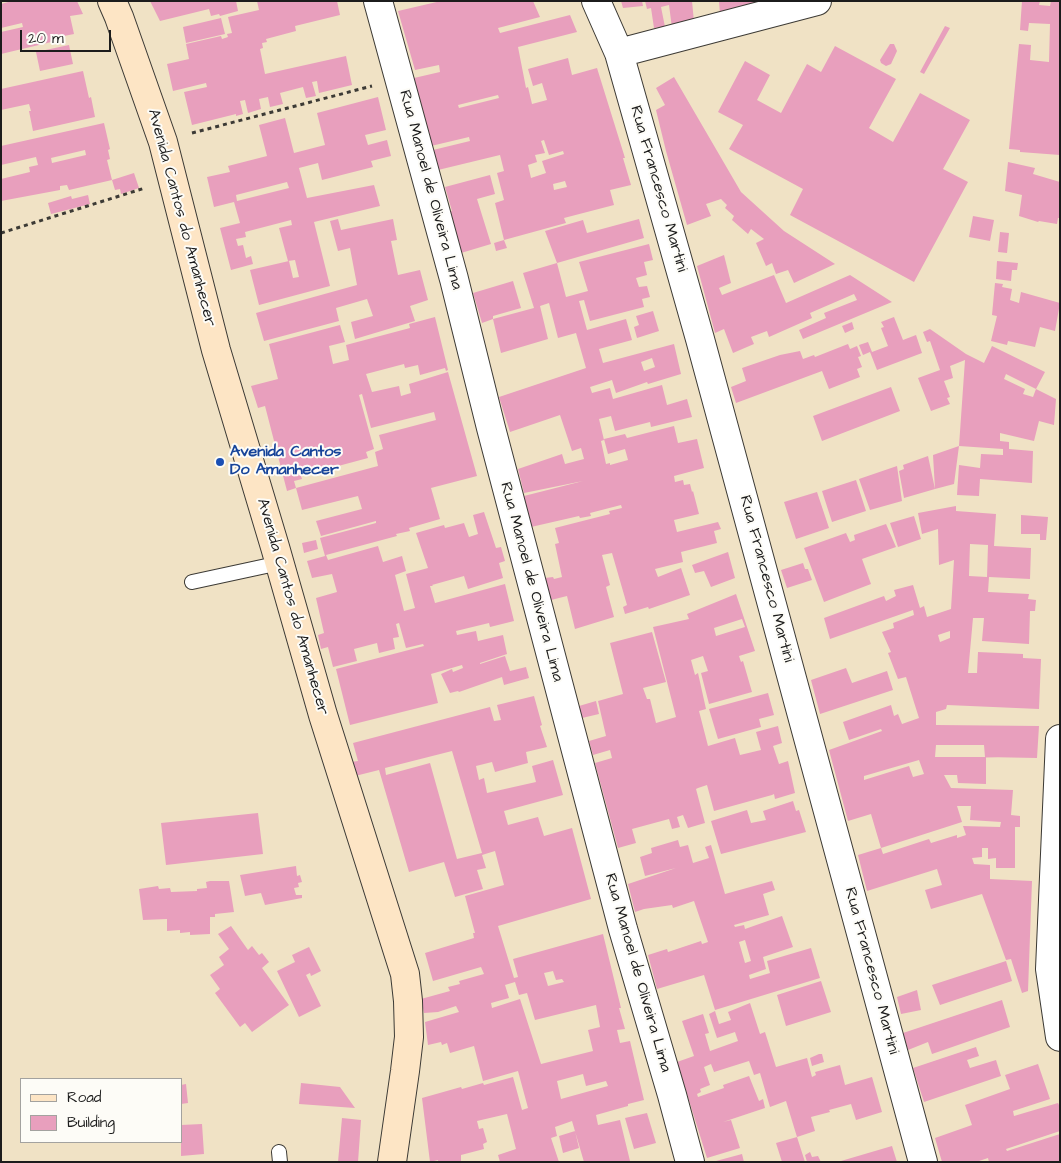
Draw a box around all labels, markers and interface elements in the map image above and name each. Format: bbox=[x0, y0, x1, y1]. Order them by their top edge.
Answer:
scale bar bbox=[22, 20, 114, 52]
text: 20 m bbox=[28, 28, 64, 49]
street label: Rua Manoel de Oliveira Lima bbox=[394, 88, 466, 292]
street label: Rua Francesco Martini bbox=[625, 104, 691, 274]
street label: Avenida Cantos do Amanhecer bbox=[143, 107, 219, 329]
place label: Avenida Cantos Do Amanhecer bbox=[230, 443, 341, 481]
marker: Avenida Cantos Do Amanhecer bbox=[214, 456, 226, 468]
street label: Rua Manoel de Oliveira Lima bbox=[495, 480, 567, 684]
street label: Rua Francesco Martini bbox=[734, 493, 798, 665]
street label: Avenida Cantos do Amanhecer bbox=[252, 497, 332, 717]
street label: Rua Manoel de Oliveira Lima bbox=[599, 871, 675, 1075]
street label: Rua Francesco Martini bbox=[839, 885, 903, 1057]
legend bbox=[20, 1078, 182, 1143]
text: Road bbox=[67, 1087, 101, 1108]
text: Building bbox=[67, 1112, 115, 1133]

